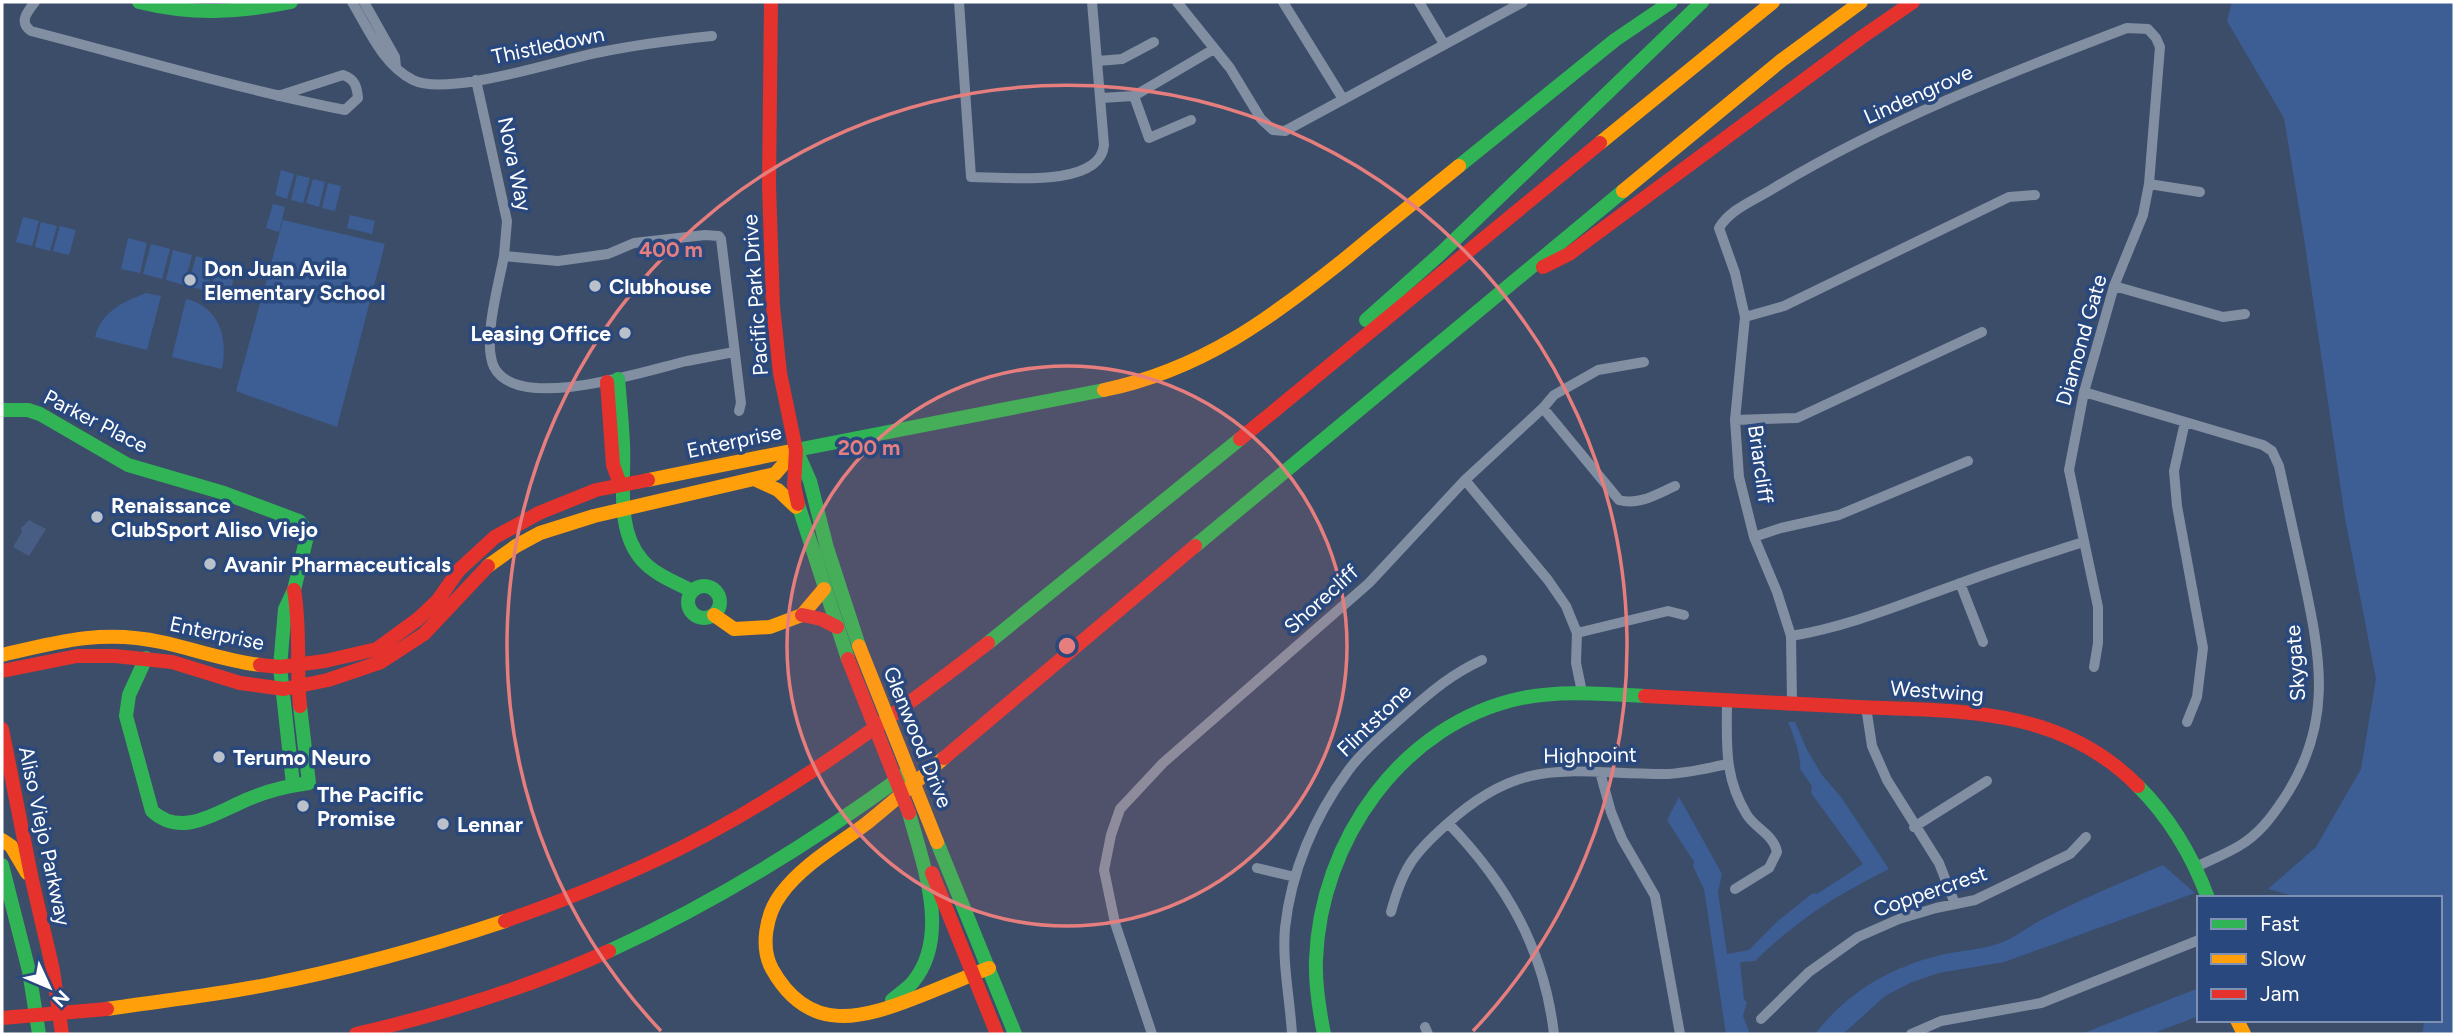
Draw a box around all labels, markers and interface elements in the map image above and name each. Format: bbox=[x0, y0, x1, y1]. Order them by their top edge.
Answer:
street label: Thistledown bbox=[489, 21, 607, 69]
street label: Lindengrove bbox=[1860, 59, 1976, 129]
street label: Nova Way bbox=[493, 115, 537, 213]
street label: Pacific Park Drive bbox=[737, 213, 773, 377]
text: 400 m bbox=[639, 237, 703, 262]
place label: Don Juan Avila Elementary School bbox=[204, 256, 385, 305]
marker: Don Juan Avila Elementary School bbox=[182, 272, 198, 288]
street label: Diamond Gate bbox=[2050, 272, 2112, 408]
place label: Clubhouse bbox=[609, 274, 712, 299]
marker: Clubhouse bbox=[587, 278, 603, 294]
place label: Leasing Office bbox=[470, 321, 611, 346]
marker: Leasing Office bbox=[617, 325, 633, 341]
street label: Parker Place bbox=[40, 384, 152, 458]
street label: Enterprise bbox=[684, 419, 784, 463]
street label: Briarcliff bbox=[1743, 423, 1779, 505]
text: 200 m bbox=[838, 435, 900, 460]
place label: Renaissance ClubSport Aliso Viejo bbox=[111, 493, 318, 542]
marker: Renaissance ClubSport Aliso Viejo bbox=[89, 509, 105, 525]
place label: Avanir Pharmaceuticals bbox=[224, 552, 451, 577]
marker: Avanir Pharmaceuticals bbox=[202, 556, 218, 572]
street label: Shorecliff bbox=[1279, 559, 1364, 639]
street label: Enterprise bbox=[167, 611, 267, 655]
street label: Skygate bbox=[2280, 624, 2310, 702]
centre of rings bbox=[1055, 634, 1079, 658]
street label: Glenwood Drive bbox=[878, 663, 958, 811]
street label: Westwing bbox=[1889, 675, 1985, 707]
street label: Flintstone bbox=[1332, 679, 1416, 761]
street label: Highpoint bbox=[1543, 742, 1637, 768]
street label: Aliso Viejo Parkway bbox=[14, 744, 76, 928]
place label: Terumo Neuro bbox=[233, 745, 371, 770]
marker: Terumo Neuro bbox=[211, 749, 227, 765]
place label: The Pacific Promise bbox=[317, 782, 424, 831]
marker: The Pacific Promise bbox=[295, 798, 311, 814]
place label: Lennar bbox=[457, 812, 523, 837]
marker: Lennar bbox=[435, 816, 451, 832]
street label: Coppercrest bbox=[1870, 860, 1990, 922]
legend bbox=[2197, 896, 2442, 1022]
text: Fast bbox=[2260, 911, 2300, 936]
text: Slow bbox=[2260, 946, 2306, 971]
north arrow bbox=[14, 952, 84, 1022]
text: Jam bbox=[2260, 981, 2299, 1006]
text: N bbox=[47, 985, 74, 1012]

